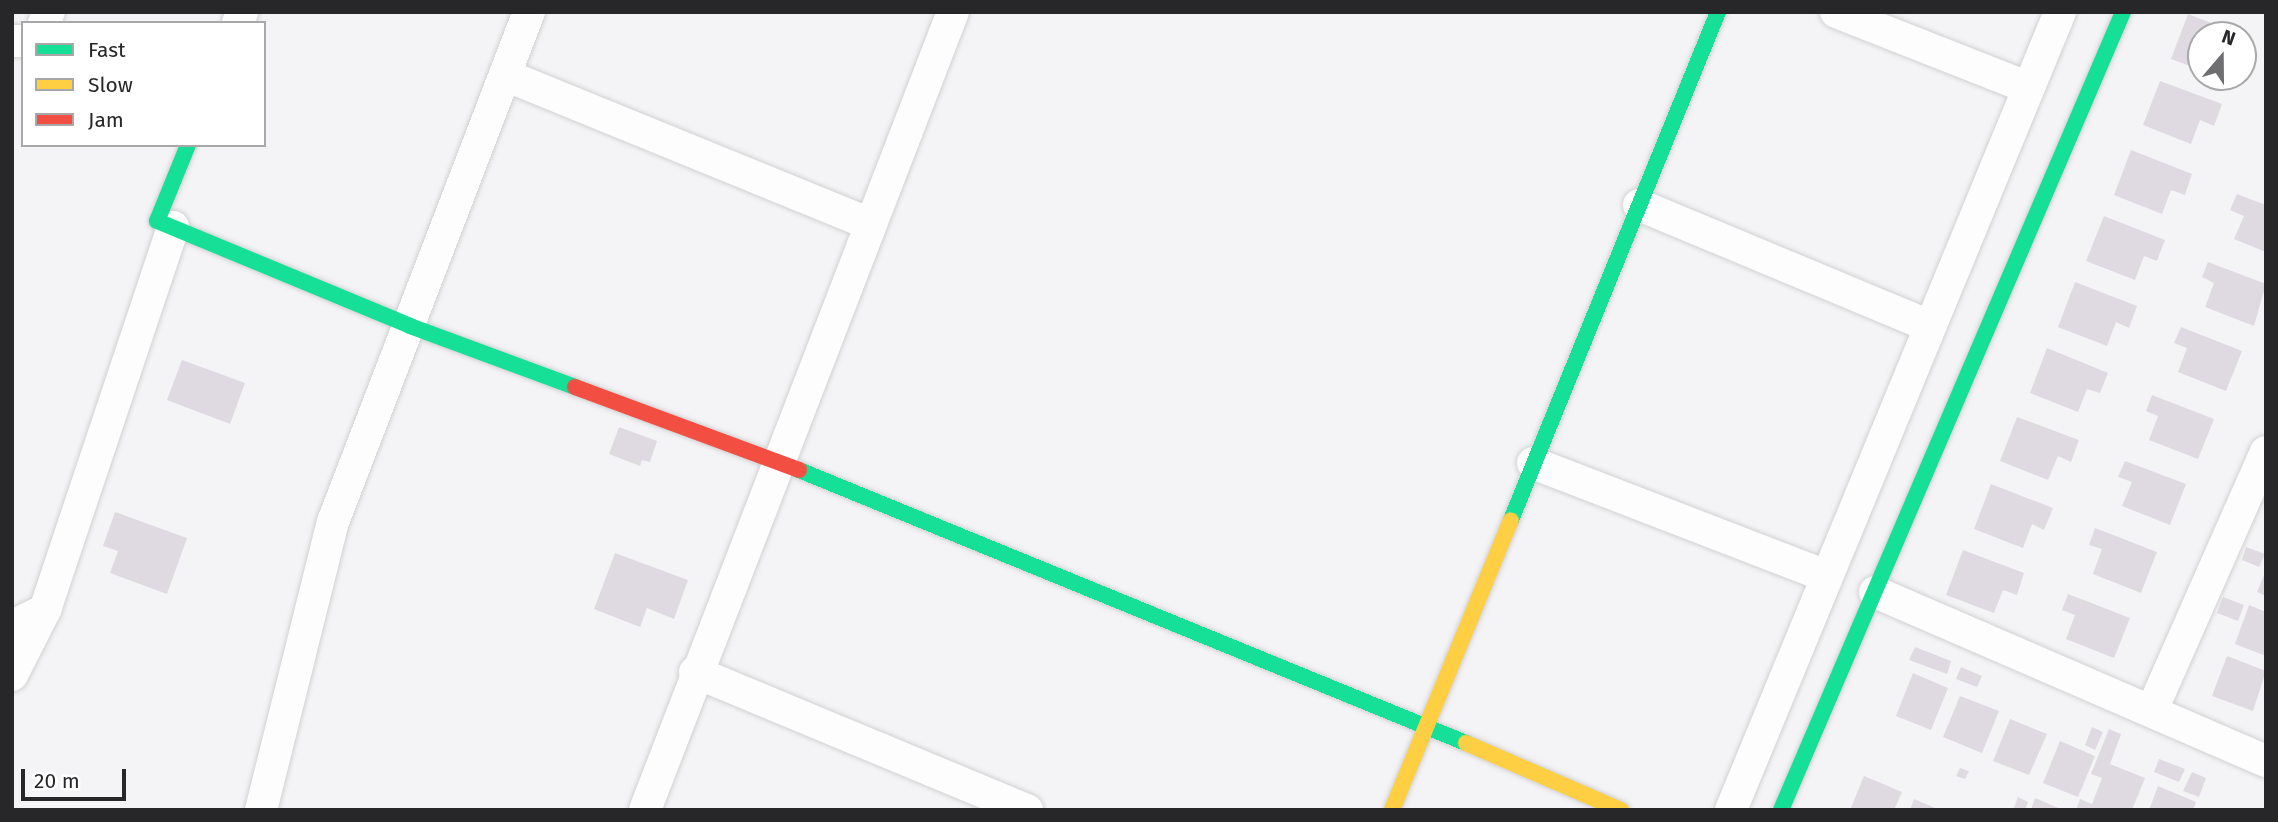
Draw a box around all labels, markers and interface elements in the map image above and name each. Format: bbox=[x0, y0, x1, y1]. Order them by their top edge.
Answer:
legend bbox=[21, 21, 266, 147]
north arrow bbox=[2187, 21, 2257, 91]
text: N bbox=[2219, 25, 2239, 51]
text: Fast bbox=[88, 37, 126, 63]
text: Slow bbox=[88, 72, 133, 98]
text: Jam bbox=[88, 107, 124, 133]
scale bar bbox=[24, 756, 130, 800]
text: 20 m bbox=[34, 768, 80, 794]

